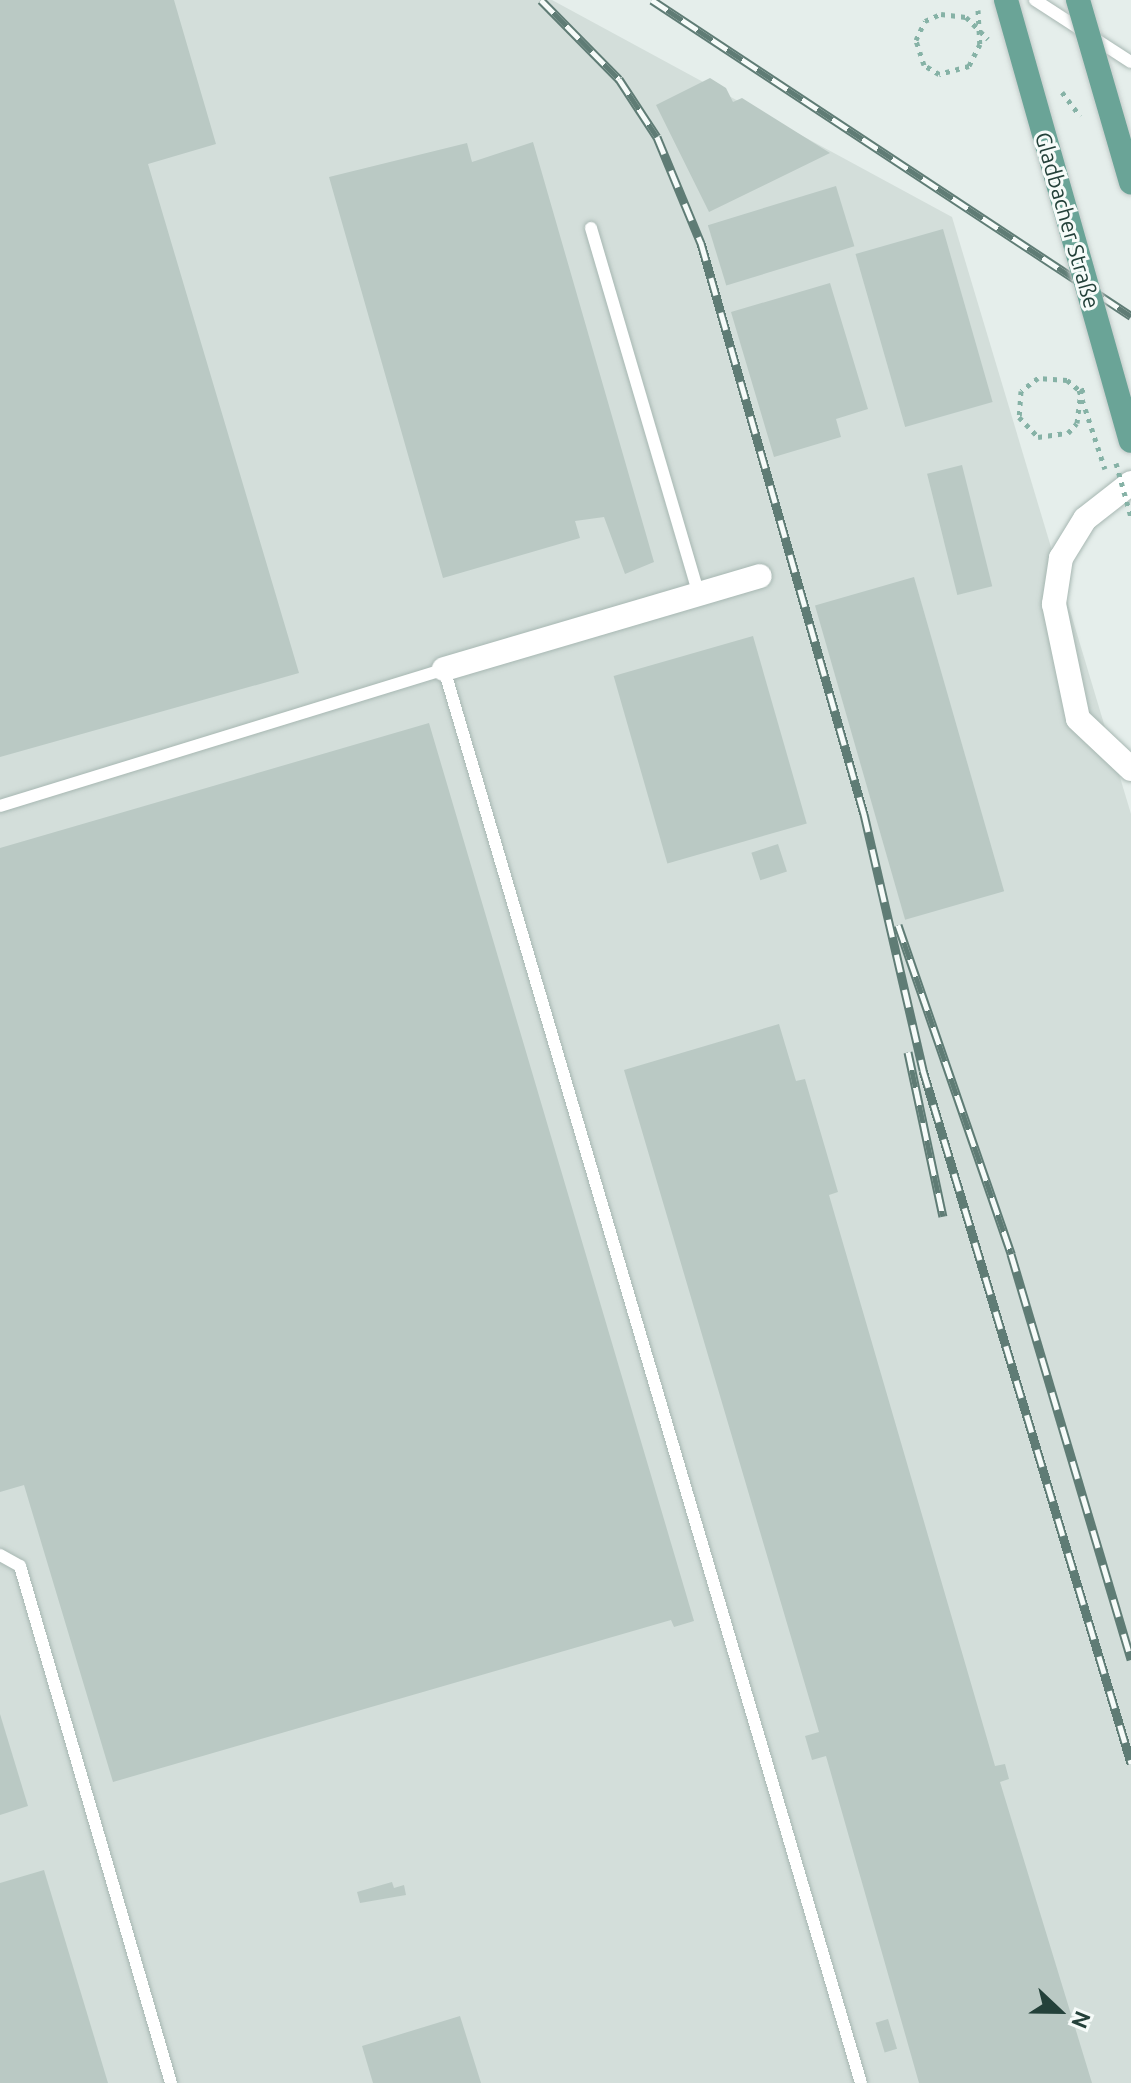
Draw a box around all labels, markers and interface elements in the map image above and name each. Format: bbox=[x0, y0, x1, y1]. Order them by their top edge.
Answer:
street label: Gladbacher Straße bbox=[1030, 129, 1106, 311]
north arrow bbox=[1019, 1971, 1099, 2051]
text: N bbox=[1067, 2008, 1096, 2032]

